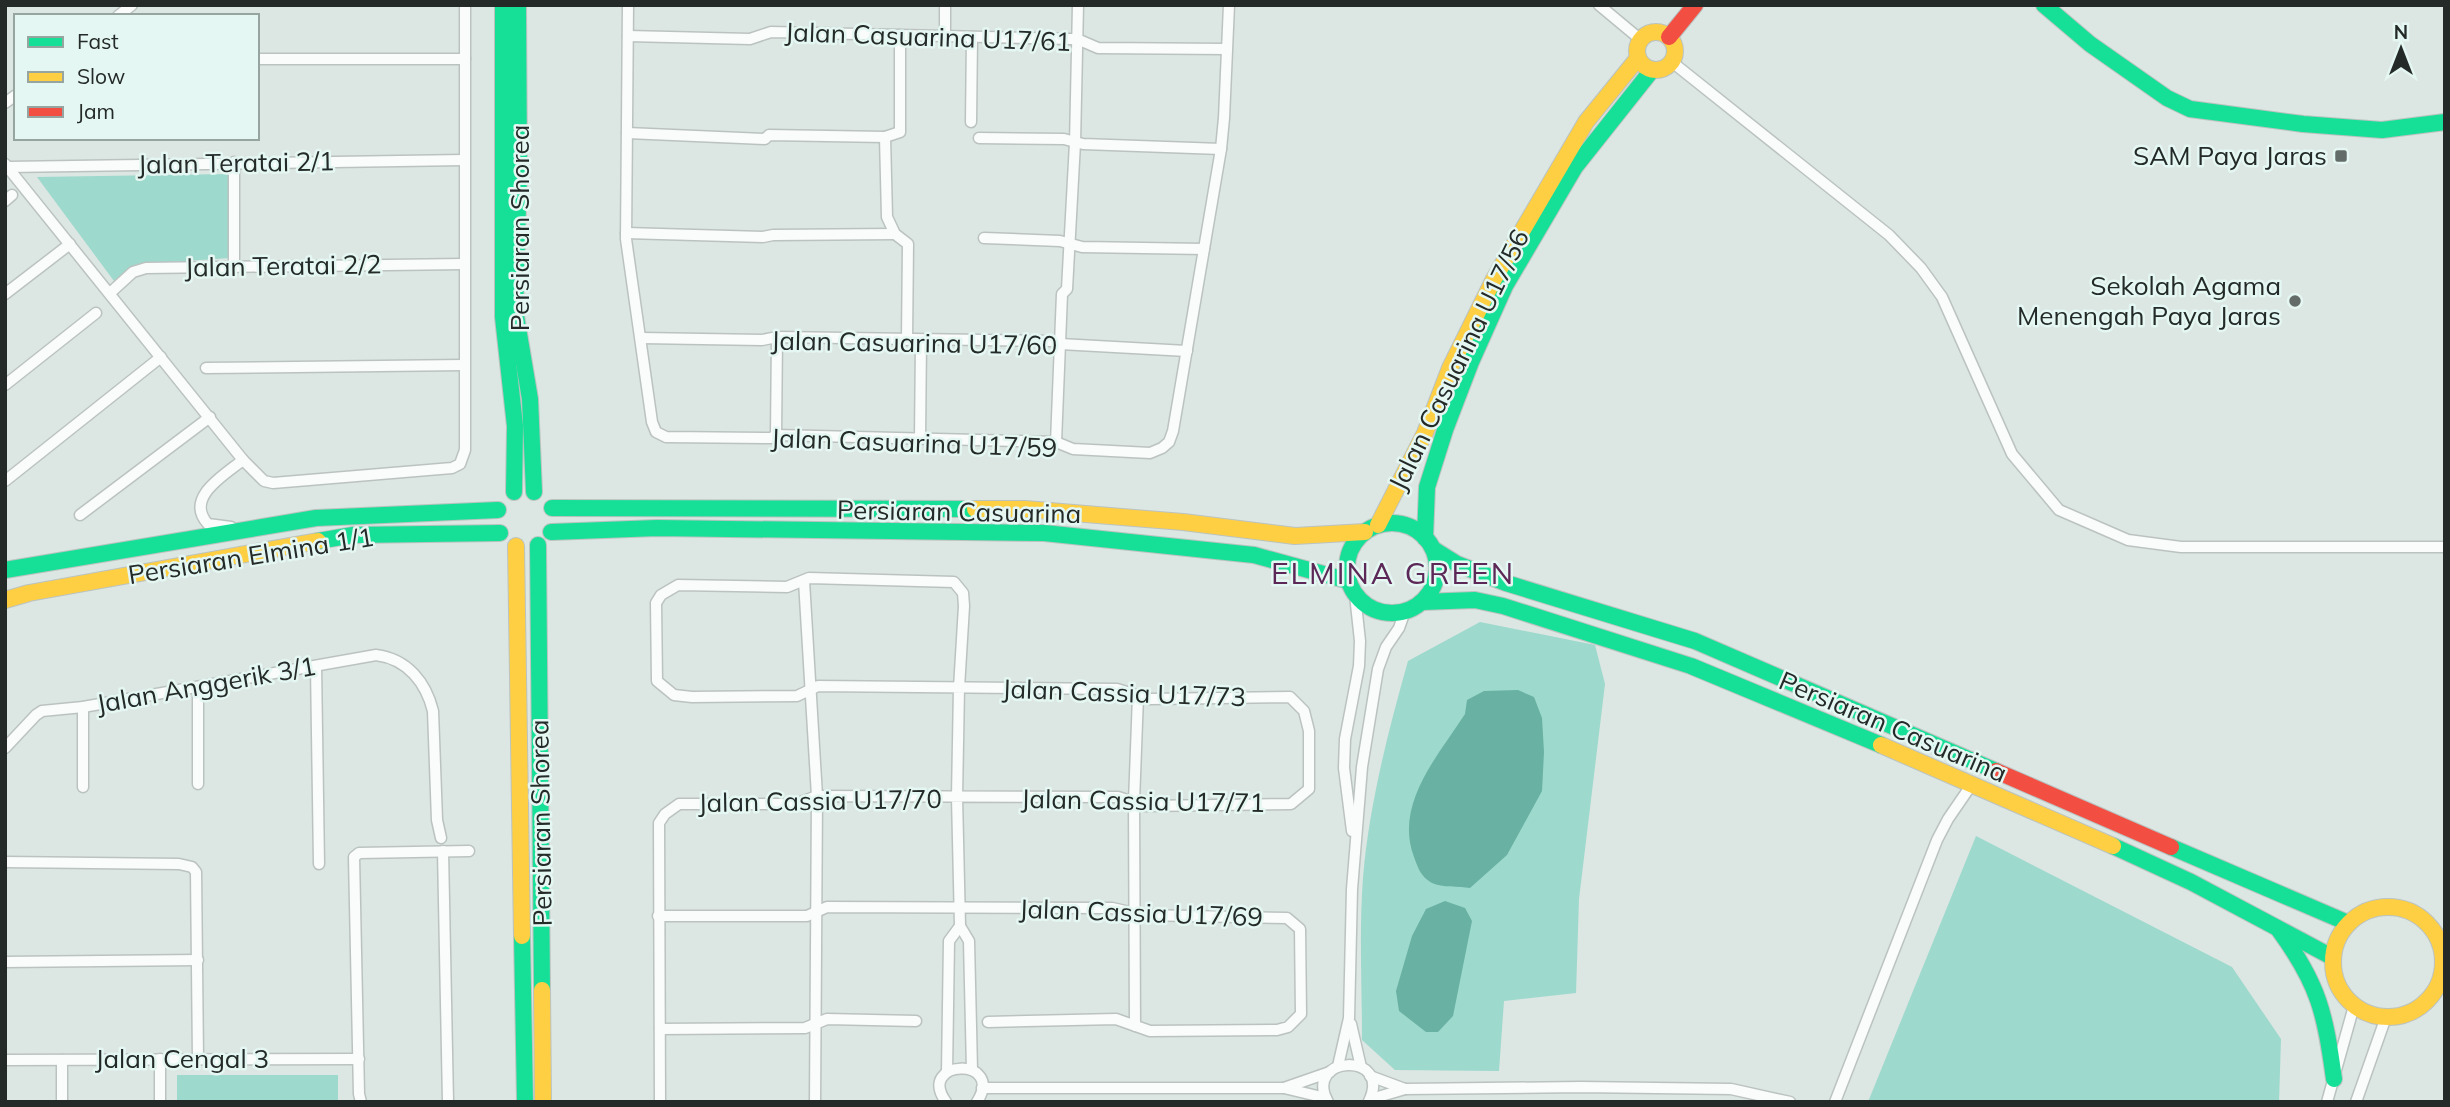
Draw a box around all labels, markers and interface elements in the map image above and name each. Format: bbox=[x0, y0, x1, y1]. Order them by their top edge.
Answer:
legend bbox=[14, 14, 259, 140]
north arrow bbox=[2366, 14, 2436, 84]
street label: Jalan Casuarina U17/61 bbox=[784, 15, 1072, 58]
text: N bbox=[2394, 20, 2408, 44]
text: Fast bbox=[77, 28, 119, 54]
text: Slow bbox=[77, 63, 125, 89]
text: Jam bbox=[77, 98, 115, 124]
street label: Persiaran Shorea bbox=[503, 125, 536, 331]
place label: SAM Paya Jaras bbox=[2133, 139, 2327, 172]
street label: Jalan Teratai 2/1 bbox=[137, 144, 335, 181]
marker: SAM Paya Jaras bbox=[2333, 148, 2349, 164]
street label: Jalan Casuarina U17/56 bbox=[1381, 224, 1536, 496]
street label: Jalan Teratai 2/2 bbox=[184, 247, 382, 284]
place label: Sekolah Agama Menengah Paya Jaras bbox=[2017, 269, 2281, 332]
marker: Sekolah Agama Menengah Paya Jaras bbox=[2287, 293, 2303, 309]
street label: Jalan Casuarina U17/60 bbox=[771, 324, 1058, 361]
street label: Jalan Casuarina U17/59 bbox=[770, 421, 1058, 464]
street label: Persiaran Casuarina bbox=[837, 493, 1081, 530]
street label: Persiaran Elmina 1/1 bbox=[126, 520, 376, 591]
district label: ELMINA GREEN bbox=[1271, 554, 1515, 592]
street label: Jalan Anggerik 3/1 bbox=[94, 649, 318, 720]
street label: Persiaran Casuarina bbox=[1774, 664, 2012, 789]
street label: Jalan Cassia U17/73 bbox=[1001, 672, 1247, 713]
street label: Persiaran Shorea bbox=[522, 719, 559, 927]
street label: Jalan Cassia U17/70 bbox=[698, 782, 942, 819]
street label: Jalan Cassia U17/71 bbox=[1021, 782, 1265, 819]
street label: Jalan Cassia U17/69 bbox=[1018, 892, 1264, 933]
street label: Jalan Cengal 3 bbox=[95, 1042, 269, 1075]

